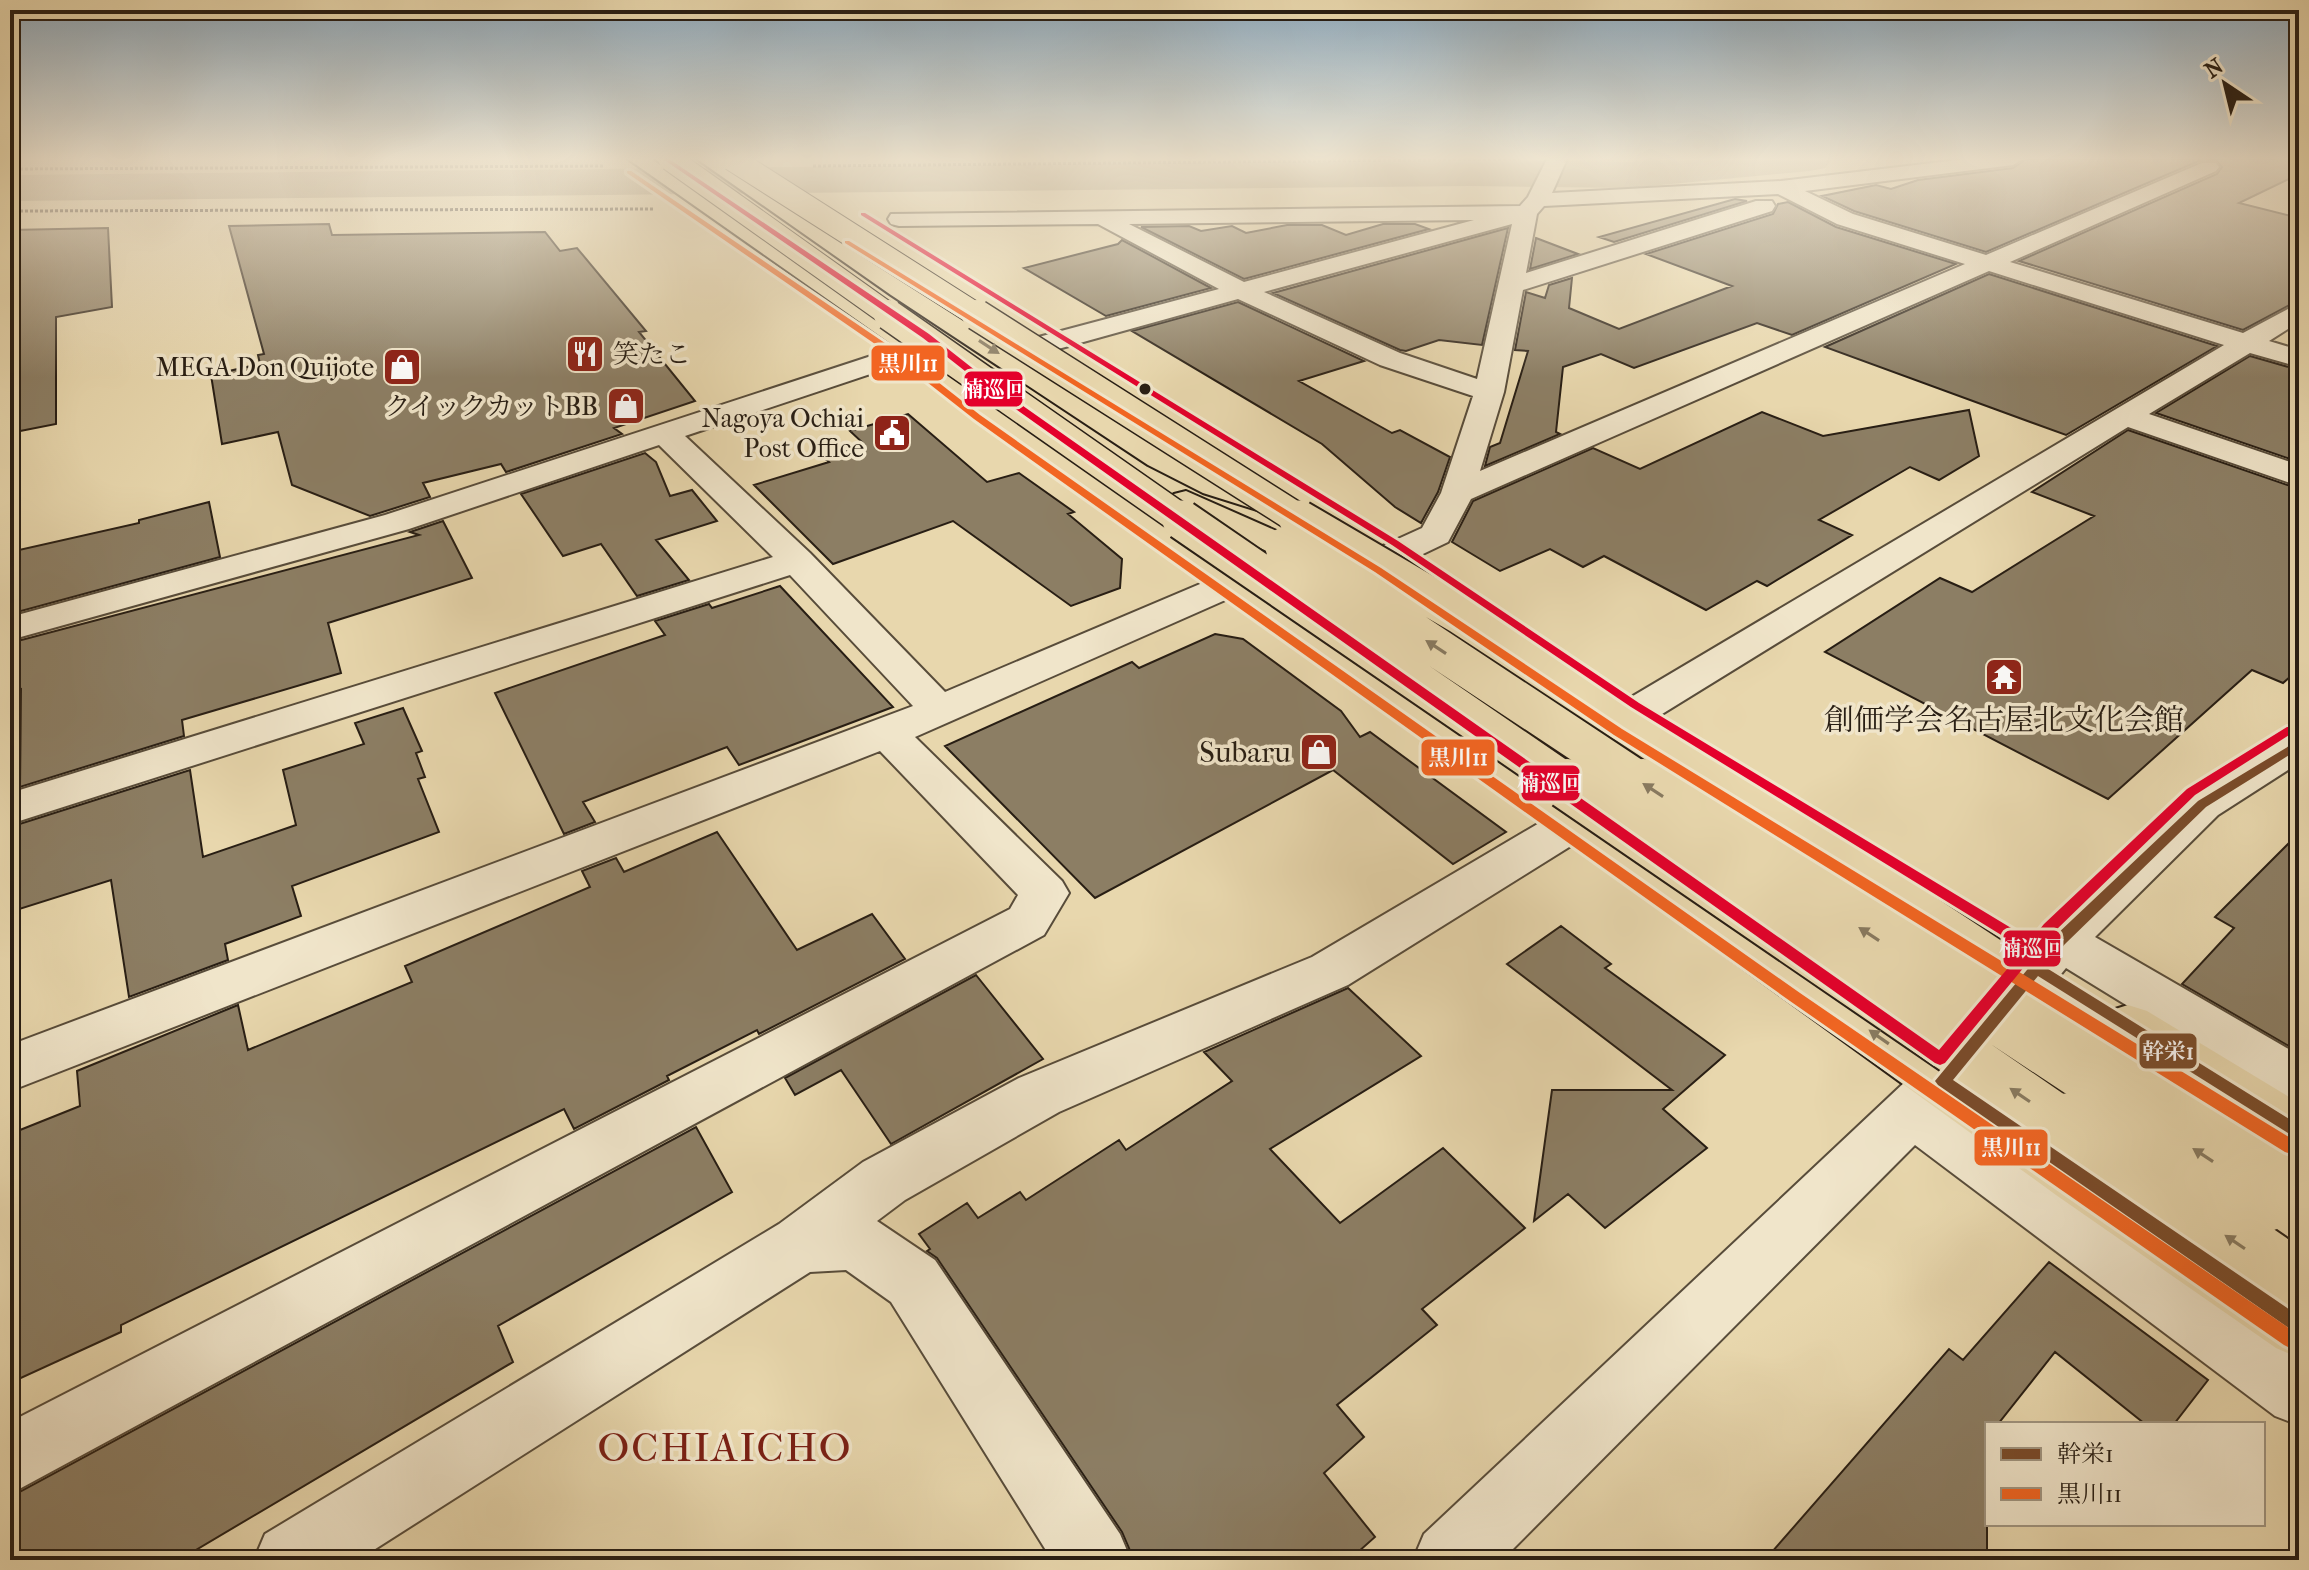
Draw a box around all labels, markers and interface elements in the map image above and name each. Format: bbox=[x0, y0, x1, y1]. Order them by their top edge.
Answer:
north arrow bbox=[2185, 44, 2265, 124]
text: N bbox=[2200, 53, 2229, 84]
restaurant icon: 笑たこ bbox=[564, 333, 606, 375]
place label: 笑たこ bbox=[613, 339, 691, 370]
one-way arrow bbox=[978, 340, 999, 355]
line badge: 黒川11 bbox=[870, 344, 946, 382]
shop icon: MEGA Don Quijote bbox=[381, 346, 423, 388]
text: 黒川11 bbox=[878, 351, 938, 377]
place label: MEGA Don Quijote bbox=[156, 352, 374, 383]
line badge: 楠巡回 bbox=[963, 370, 1024, 408]
text: 楠巡回 bbox=[961, 377, 1027, 403]
unlabelled marker bbox=[1137, 381, 1153, 397]
shop icon: クイックカットBB bbox=[605, 385, 647, 427]
place label: クイックカットBB bbox=[384, 391, 598, 422]
place label: Nagoya Ochiai Post Office bbox=[702, 403, 864, 464]
public building icon: Nagoya Ochiai Post Office bbox=[871, 412, 913, 454]
one-way arrow bbox=[1425, 640, 1446, 655]
temple icon: 創価学会名古屋北文化会館 bbox=[1983, 656, 2025, 698]
place label: 創価学会名古屋北文化会館 bbox=[1824, 703, 2184, 738]
shop icon: Subaru bbox=[1298, 731, 1340, 773]
place label: Subaru bbox=[1199, 735, 1291, 770]
line badge: 黒川11 bbox=[1420, 738, 1496, 777]
text: 黒川11 bbox=[1428, 745, 1488, 771]
line badge: 楠巡回 bbox=[1520, 764, 1581, 802]
text: 楠巡回 bbox=[1517, 771, 1583, 797]
one-way arrow bbox=[1642, 783, 1663, 798]
one-way arrow bbox=[1859, 927, 1880, 942]
line badge: 楠巡回 bbox=[2002, 929, 2062, 968]
text: 楠巡回 bbox=[1999, 936, 2065, 962]
one-way arrow bbox=[1868, 1030, 1889, 1045]
line badge: 幹栄1 bbox=[2138, 1032, 2198, 1070]
text: 幹栄1 bbox=[2142, 1039, 2194, 1065]
one-way arrow bbox=[2009, 1088, 2031, 1103]
line badge: 黒川11 bbox=[1973, 1128, 2049, 1167]
text: 黒川11 bbox=[1981, 1135, 2041, 1161]
one-way arrow bbox=[2192, 1148, 2214, 1162]
one-way arrow bbox=[2224, 1234, 2245, 1249]
legend bbox=[1985, 1422, 2265, 1526]
district label: OCHIAICHO bbox=[598, 1425, 852, 1471]
text: 幹栄1 bbox=[2057, 1440, 2114, 1468]
text: 黒川11 bbox=[2057, 1480, 2122, 1508]

